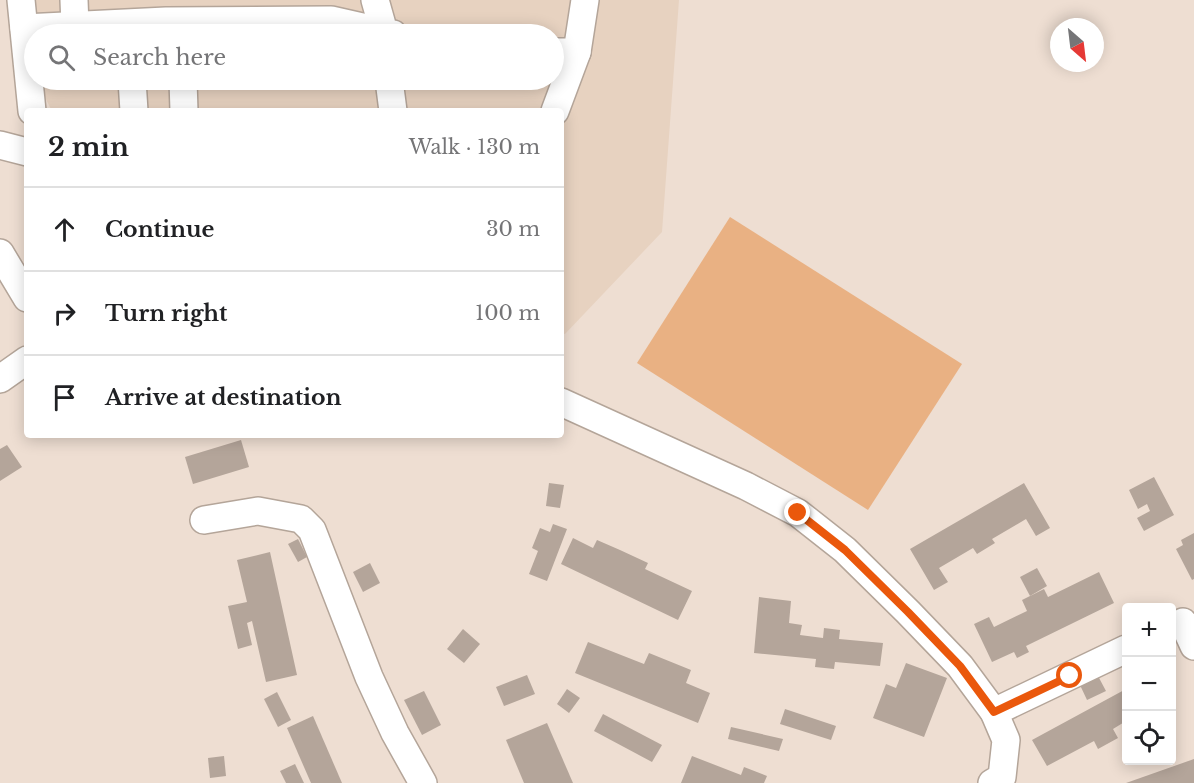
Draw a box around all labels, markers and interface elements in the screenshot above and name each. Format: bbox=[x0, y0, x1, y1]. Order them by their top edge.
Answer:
north arrow bbox=[1050, 18, 1104, 72]
search box bbox=[24, 24, 564, 90]
icon: search bbox=[45, 41, 78, 74]
text: Search here bbox=[93, 44, 226, 71]
text: 2 min bbox=[48, 131, 129, 163]
text: Walk · 130 m bbox=[409, 135, 540, 159]
icon: ahead bbox=[48, 213, 81, 246]
text: Continue bbox=[105, 216, 214, 243]
text: 30 m bbox=[486, 217, 540, 241]
icon: right bbox=[48, 297, 81, 330]
text: Turn right bbox=[105, 300, 227, 327]
text: 100 m bbox=[475, 301, 540, 325]
icon: arrive bbox=[48, 381, 81, 414]
text: Arrive at destination bbox=[105, 384, 342, 411]
route end bbox=[784, 499, 810, 525]
map controls bbox=[1122, 603, 1176, 765]
button: + bbox=[1122, 603, 1176, 657]
button: − bbox=[1122, 657, 1176, 711]
route start bbox=[1056, 662, 1082, 688]
button: locate bbox=[1122, 711, 1176, 765]

